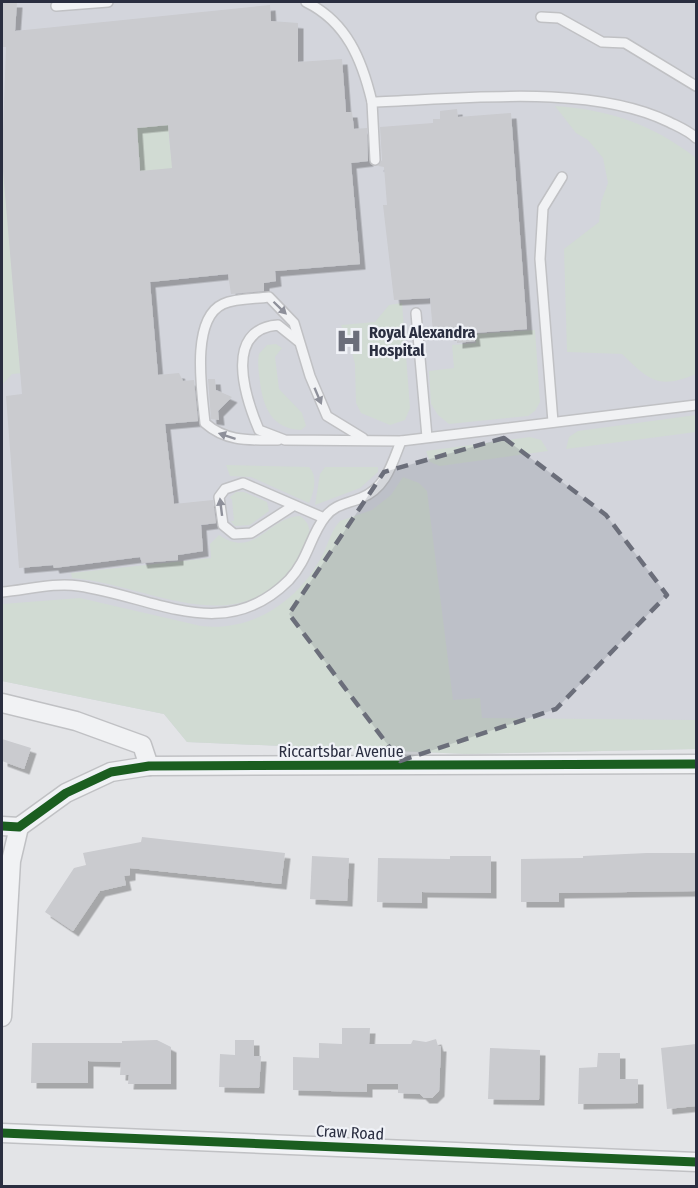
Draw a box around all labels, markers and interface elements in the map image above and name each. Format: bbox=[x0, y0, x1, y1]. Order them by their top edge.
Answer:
one-way arrow bbox=[273, 300, 287, 314]
place label: Royal Alexandra Hospital bbox=[369, 323, 476, 360]
hospital icon: Royal Alexandra Hospital bbox=[334, 326, 364, 356]
one-way arrow bbox=[313, 387, 323, 405]
one-way arrow bbox=[218, 431, 236, 441]
one-way arrow bbox=[216, 498, 225, 517]
street label: Riccartsbar Avenue bbox=[278, 742, 404, 761]
street label: Craw Road bbox=[315, 1121, 385, 1144]

